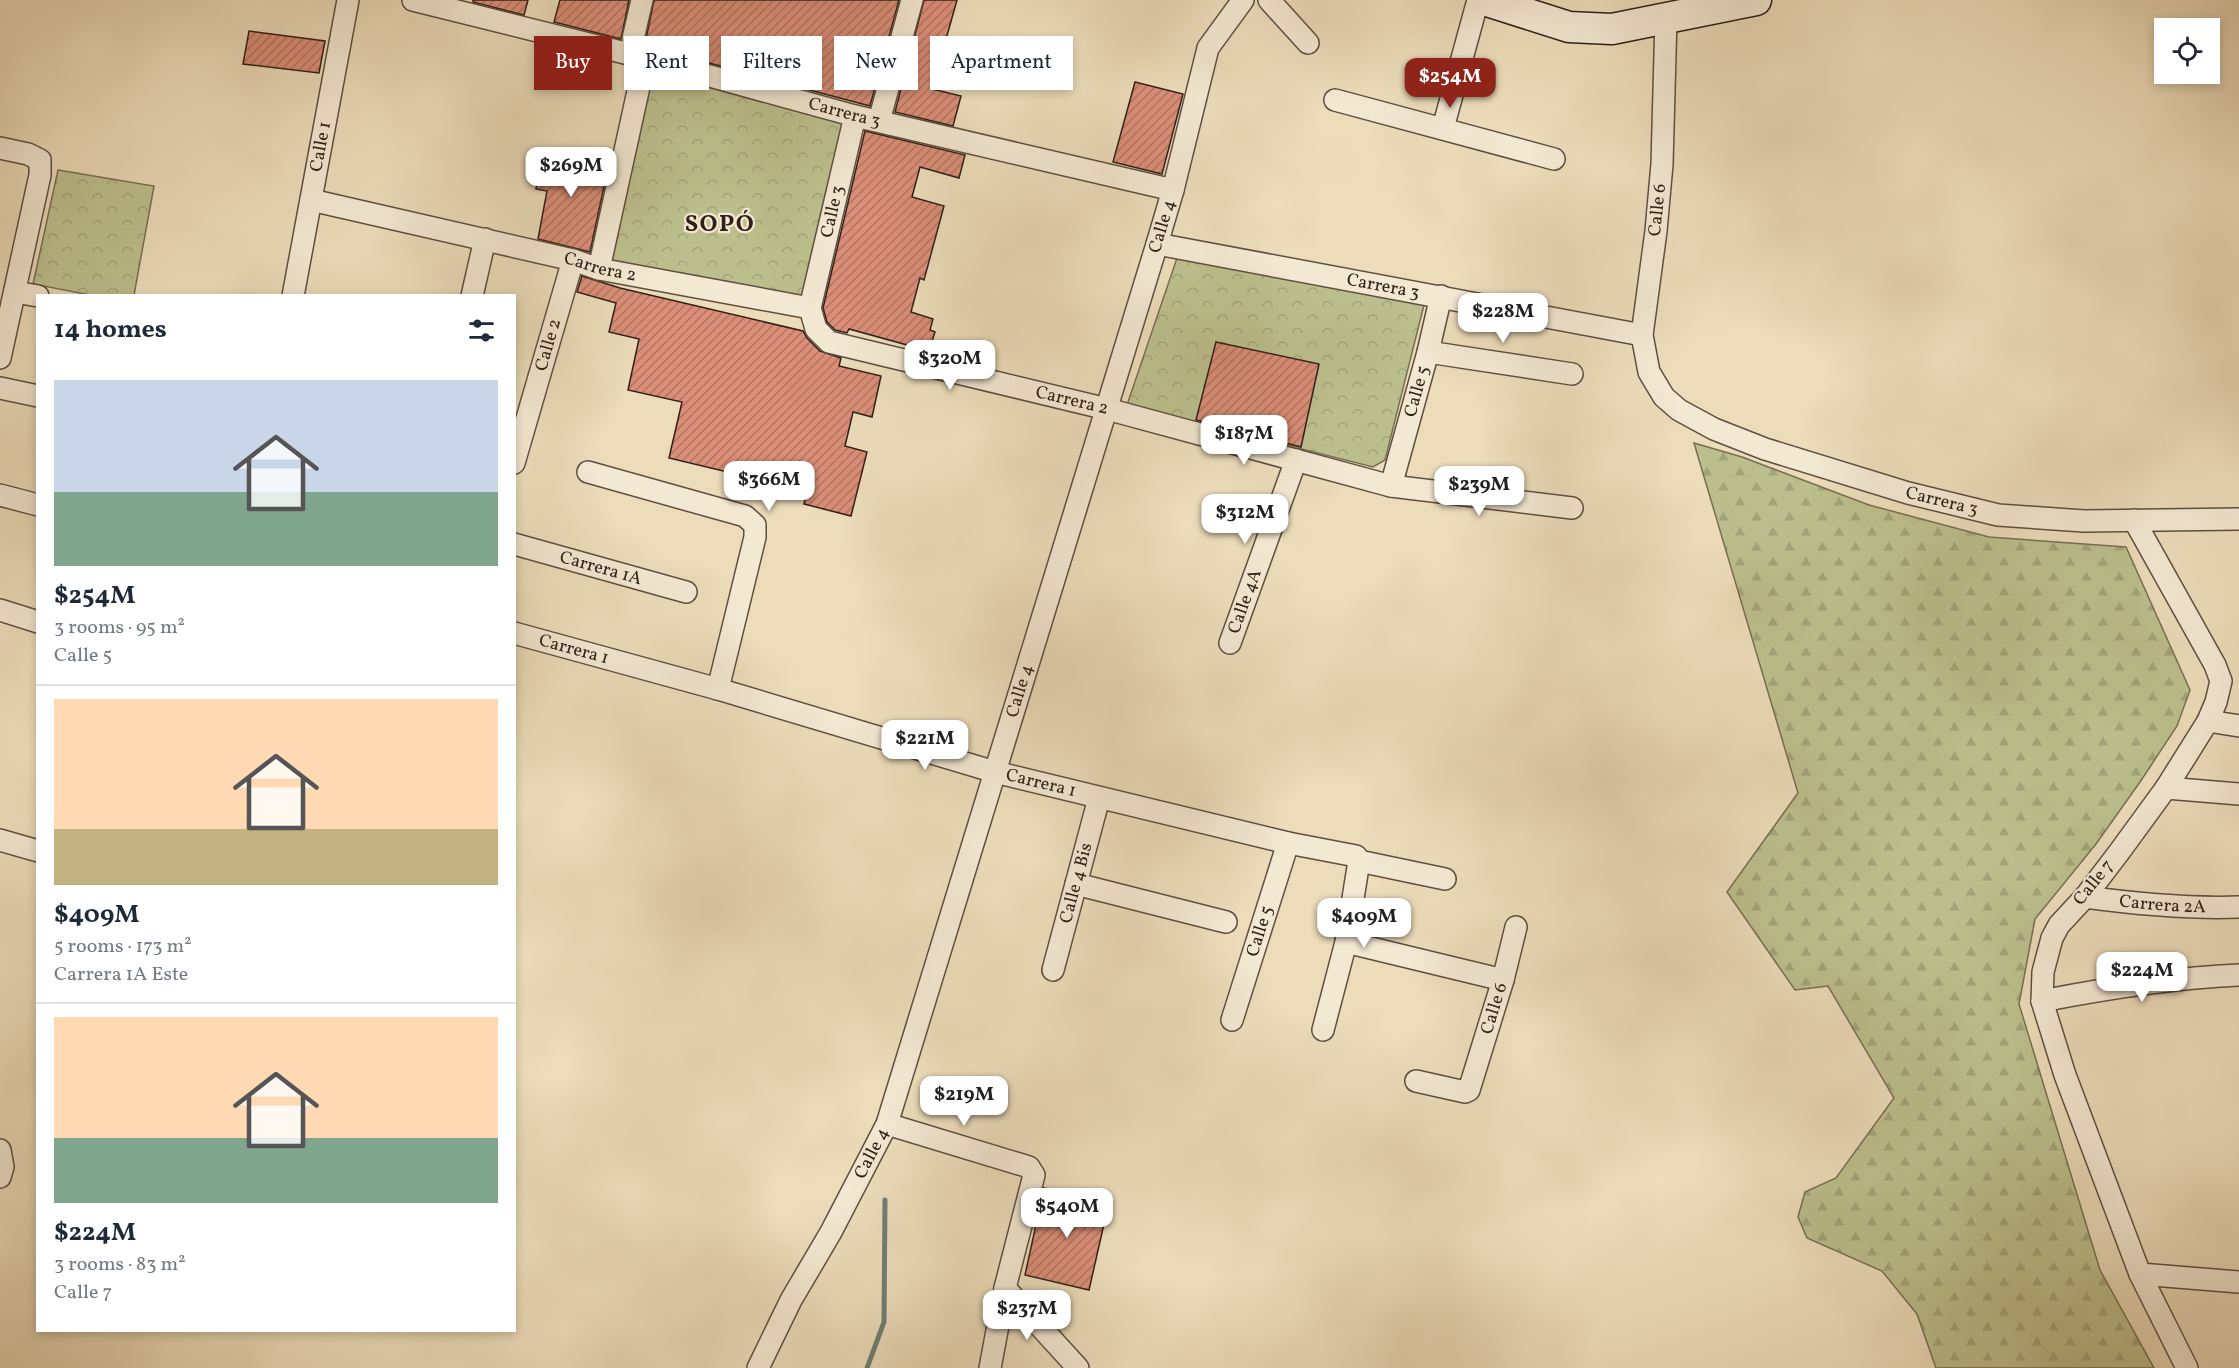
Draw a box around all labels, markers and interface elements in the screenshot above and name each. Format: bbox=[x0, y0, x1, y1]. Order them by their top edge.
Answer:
map controls bbox=[2154, 18, 2220, 84]
button: locate bbox=[2154, 18, 2220, 84]
chip: Buy bbox=[534, 36, 612, 90]
chip: Rent bbox=[624, 36, 709, 90]
chip: Filters bbox=[721, 36, 822, 90]
chip: New bbox=[834, 36, 918, 90]
chip: Apartment bbox=[930, 36, 1073, 90]
pin: $254M bbox=[1408, 58, 1492, 109]
text: $254M bbox=[1419, 63, 1481, 91]
street label: Carrera 3 bbox=[806, 91, 883, 134]
street label: Calle 1 bbox=[304, 119, 338, 174]
pin: $269M bbox=[529, 147, 613, 198]
text: $269M bbox=[540, 152, 602, 180]
street label: Calle 6 bbox=[1643, 182, 1673, 238]
street label: Calle 3 bbox=[814, 183, 851, 240]
street label: Calle 4 bbox=[1142, 197, 1182, 256]
district label: SOPÓ bbox=[685, 208, 755, 242]
street label: Carrera 2 bbox=[562, 246, 638, 288]
street label: Carrera 3 bbox=[1345, 267, 1422, 305]
pin: $228M bbox=[1461, 293, 1545, 344]
text: $228M bbox=[1472, 298, 1534, 326]
text: 14 homes bbox=[54, 312, 167, 348]
icon: filters bbox=[465, 314, 498, 347]
street label: Calle 2 bbox=[529, 316, 568, 374]
pin: $320M bbox=[908, 340, 992, 391]
text: $320M bbox=[918, 345, 982, 373]
street label: Calle 5 bbox=[1398, 363, 1436, 420]
street label: Carrera 2 bbox=[1033, 380, 1111, 421]
pin: $187M bbox=[1202, 415, 1286, 466]
icon: home bbox=[222, 419, 330, 527]
text: $187M bbox=[1215, 420, 1273, 448]
pin: $366M bbox=[727, 461, 811, 512]
text: $366M bbox=[738, 466, 800, 494]
pin: $239M bbox=[1437, 466, 1521, 517]
text: $239M bbox=[1448, 471, 1510, 499]
street label: Carrera 3 bbox=[1903, 480, 1981, 522]
pin: $312M bbox=[1203, 494, 1287, 545]
text: $312M bbox=[1215, 499, 1275, 527]
street label: Carrera 1A bbox=[557, 545, 645, 592]
street label: Calle 4A bbox=[1222, 566, 1268, 637]
text: $254M bbox=[54, 578, 135, 614]
text: 3 rooms · 95 m² bbox=[54, 614, 185, 642]
street label: Carrera 1 bbox=[536, 628, 612, 671]
text: Calle 5 bbox=[54, 642, 112, 670]
street label: Calle 4 bbox=[1000, 661, 1040, 721]
pin: $221M bbox=[883, 720, 967, 771]
text: $221M bbox=[895, 725, 955, 753]
icon: home bbox=[222, 738, 330, 846]
street label: Carrera 1 bbox=[1003, 763, 1079, 804]
street label: Calle 4 Bis bbox=[1054, 840, 1099, 926]
street label: Calle 7 bbox=[2068, 855, 2120, 911]
street label: Carrera 2A bbox=[2118, 889, 2207, 920]
text: $409M bbox=[54, 897, 139, 933]
pin: $409M bbox=[1322, 898, 1406, 949]
street label: Calle 5 bbox=[1240, 903, 1280, 960]
text: $409M bbox=[1331, 903, 1397, 931]
text: 5 rooms · 173 m² bbox=[54, 933, 192, 961]
pin: $224M bbox=[2100, 952, 2184, 1003]
text: $224M bbox=[2110, 957, 2174, 985]
text: Carrera 1A Este bbox=[54, 961, 188, 989]
street label: Calle 6 bbox=[1474, 980, 1514, 1037]
icon: home bbox=[222, 1056, 330, 1164]
pin: $219M bbox=[922, 1076, 1006, 1127]
text: $219M bbox=[934, 1081, 994, 1109]
street label: Calle 4 bbox=[848, 1124, 895, 1183]
pin: $540M bbox=[1025, 1188, 1109, 1239]
text: $540M bbox=[1035, 1193, 1099, 1221]
text: $224M bbox=[54, 1215, 136, 1251]
text: 3 rooms · 83 m² bbox=[54, 1251, 186, 1279]
text: Calle 7 bbox=[54, 1279, 112, 1307]
pin: $237M bbox=[985, 1290, 1069, 1341]
text: $237M bbox=[997, 1295, 1057, 1323]

